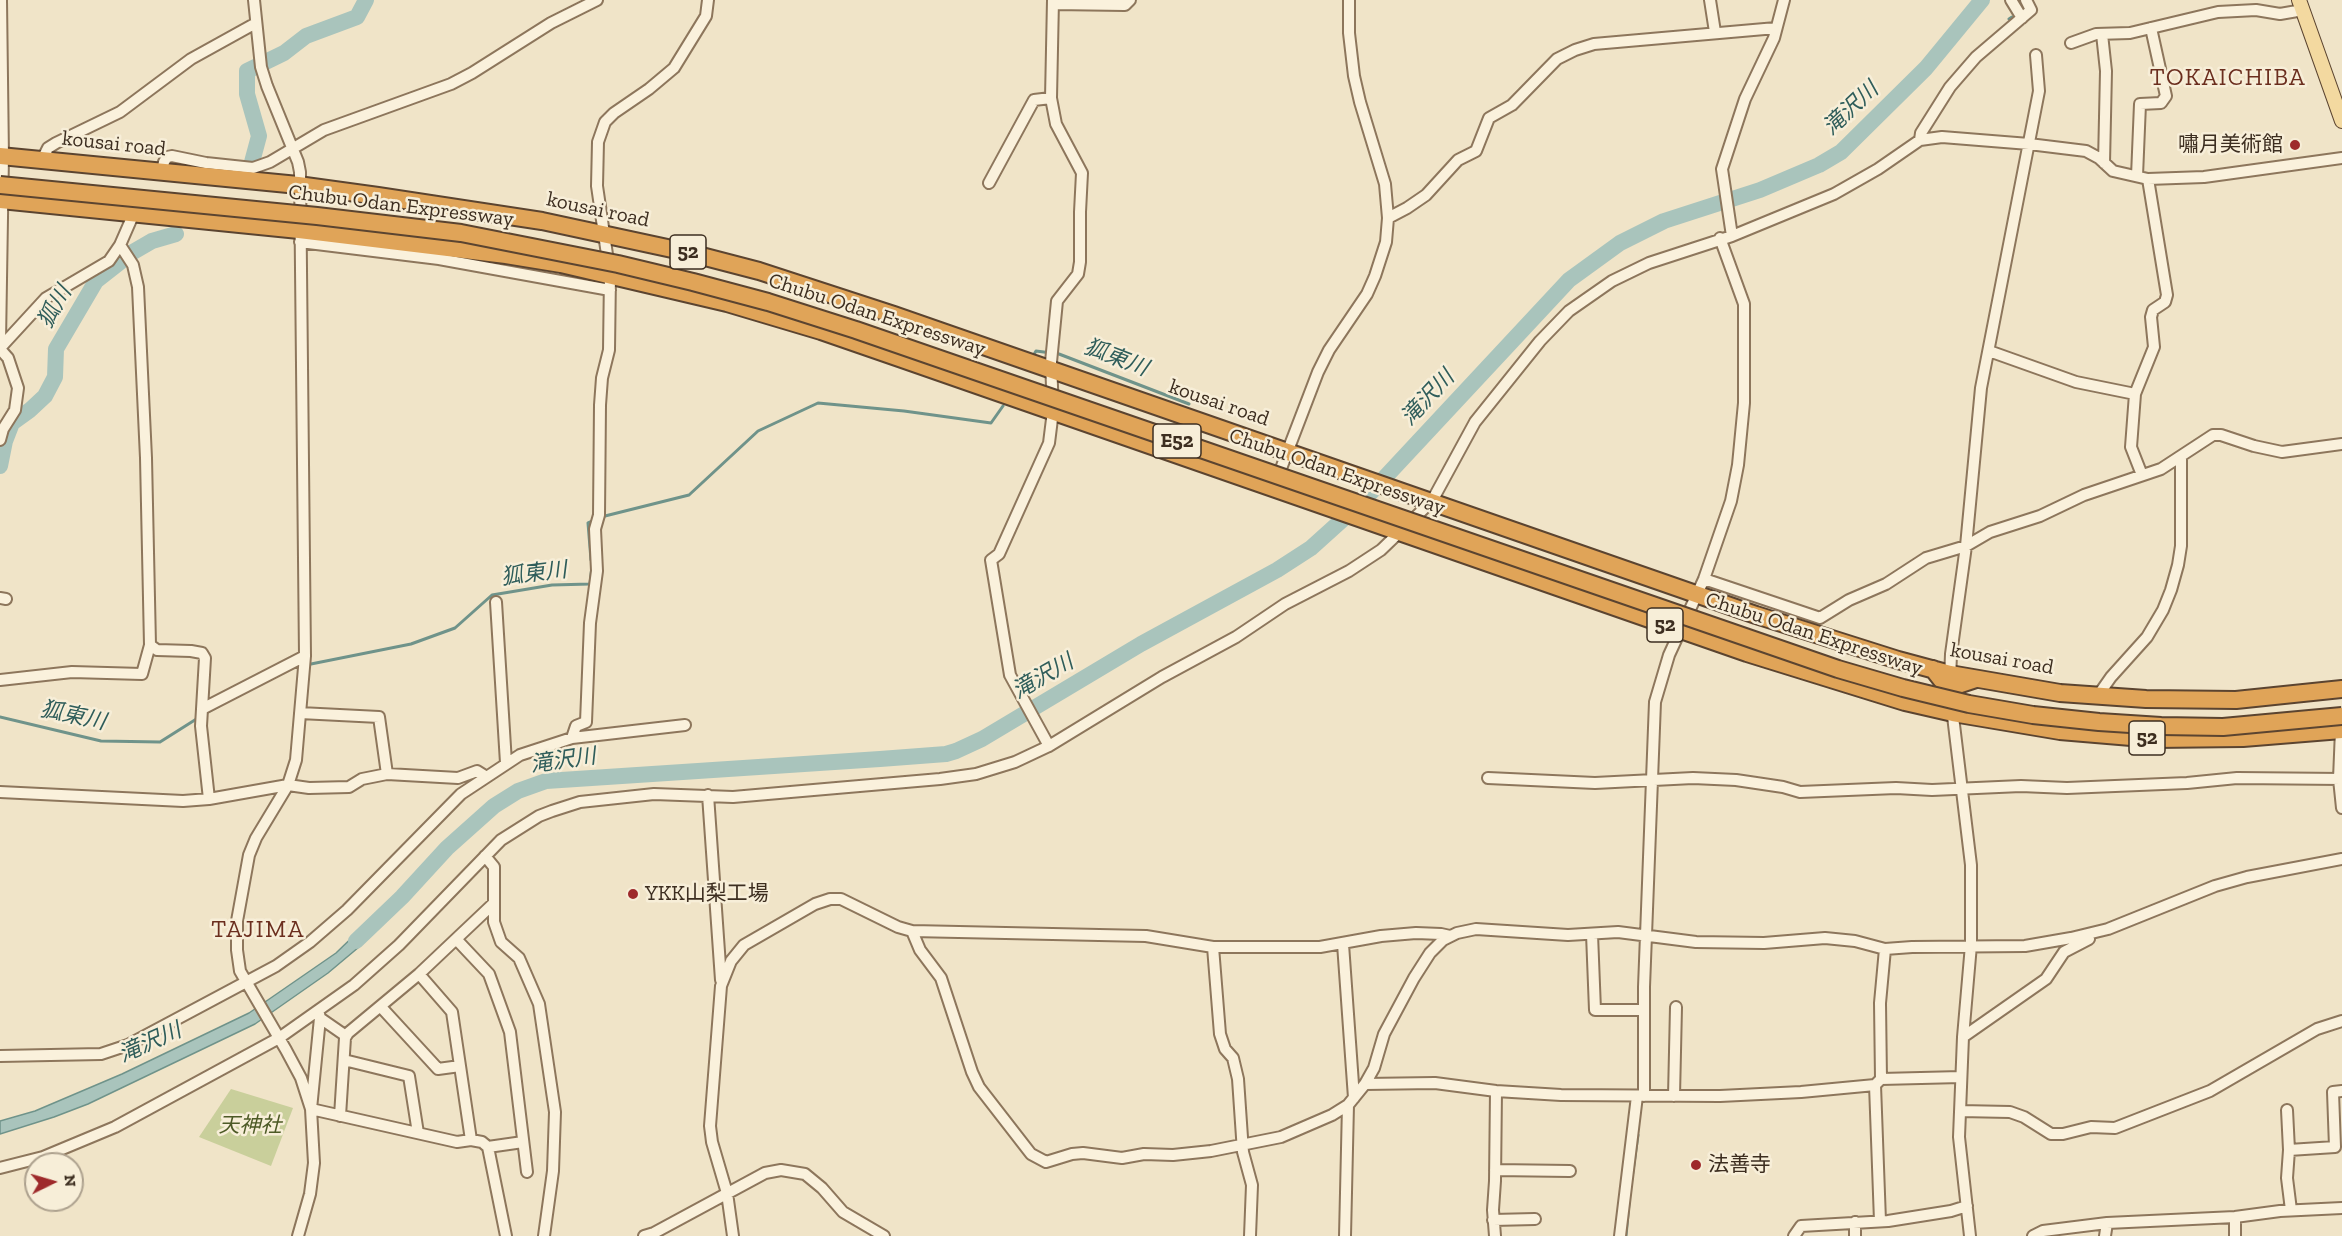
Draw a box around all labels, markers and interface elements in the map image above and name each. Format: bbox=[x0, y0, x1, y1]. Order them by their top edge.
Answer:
district label: TOKAICHIBA bbox=[2150, 64, 2306, 92]
water label: 滝沢川 bbox=[1818, 77, 1884, 141]
street label: kousai road bbox=[61, 126, 167, 162]
place label: 嘯月美術館 bbox=[2178, 132, 2283, 158]
marker: 嘯月美術館 bbox=[2288, 138, 2302, 152]
street label: Chubu Odan Expressway bbox=[287, 180, 515, 232]
street label: kousai road bbox=[544, 187, 652, 233]
road number: 52 bbox=[670, 235, 706, 269]
street label: Chubu Odan Expressway bbox=[765, 268, 989, 362]
water label: 狐川 bbox=[33, 281, 77, 333]
water label: 狐東川 bbox=[1080, 334, 1152, 382]
water label: 滝沢川 bbox=[1396, 365, 1460, 431]
street label: kousai road bbox=[1166, 374, 1272, 432]
street label: Chubu Odan Expressway bbox=[1226, 423, 1448, 521]
road number: E52 bbox=[1153, 424, 1201, 458]
water label: 狐東川 bbox=[500, 557, 568, 591]
street label: Chubu Odan Expressway bbox=[1702, 587, 1926, 681]
road number: 52 bbox=[1647, 608, 1683, 642]
street label: kousai road bbox=[1948, 638, 2056, 680]
water label: 滝沢川 bbox=[1008, 649, 1078, 705]
water label: 狐東川 bbox=[38, 696, 108, 736]
road number: 52 bbox=[2129, 721, 2165, 755]
water label: 滝沢川 bbox=[528, 743, 598, 779]
place label: YKK山梨工場 bbox=[645, 881, 769, 907]
marker: YKK山梨工場 bbox=[626, 887, 640, 901]
district label: TAJIMA bbox=[211, 916, 305, 944]
water label: 滝沢川 bbox=[114, 1018, 186, 1068]
park label: 天神社 bbox=[219, 1113, 281, 1139]
north arrow bbox=[24, 1152, 84, 1212]
place label: 法善寺 bbox=[1708, 1152, 1771, 1178]
marker: 法善寺 bbox=[1689, 1158, 1703, 1172]
text: N bbox=[60, 1174, 80, 1187]

